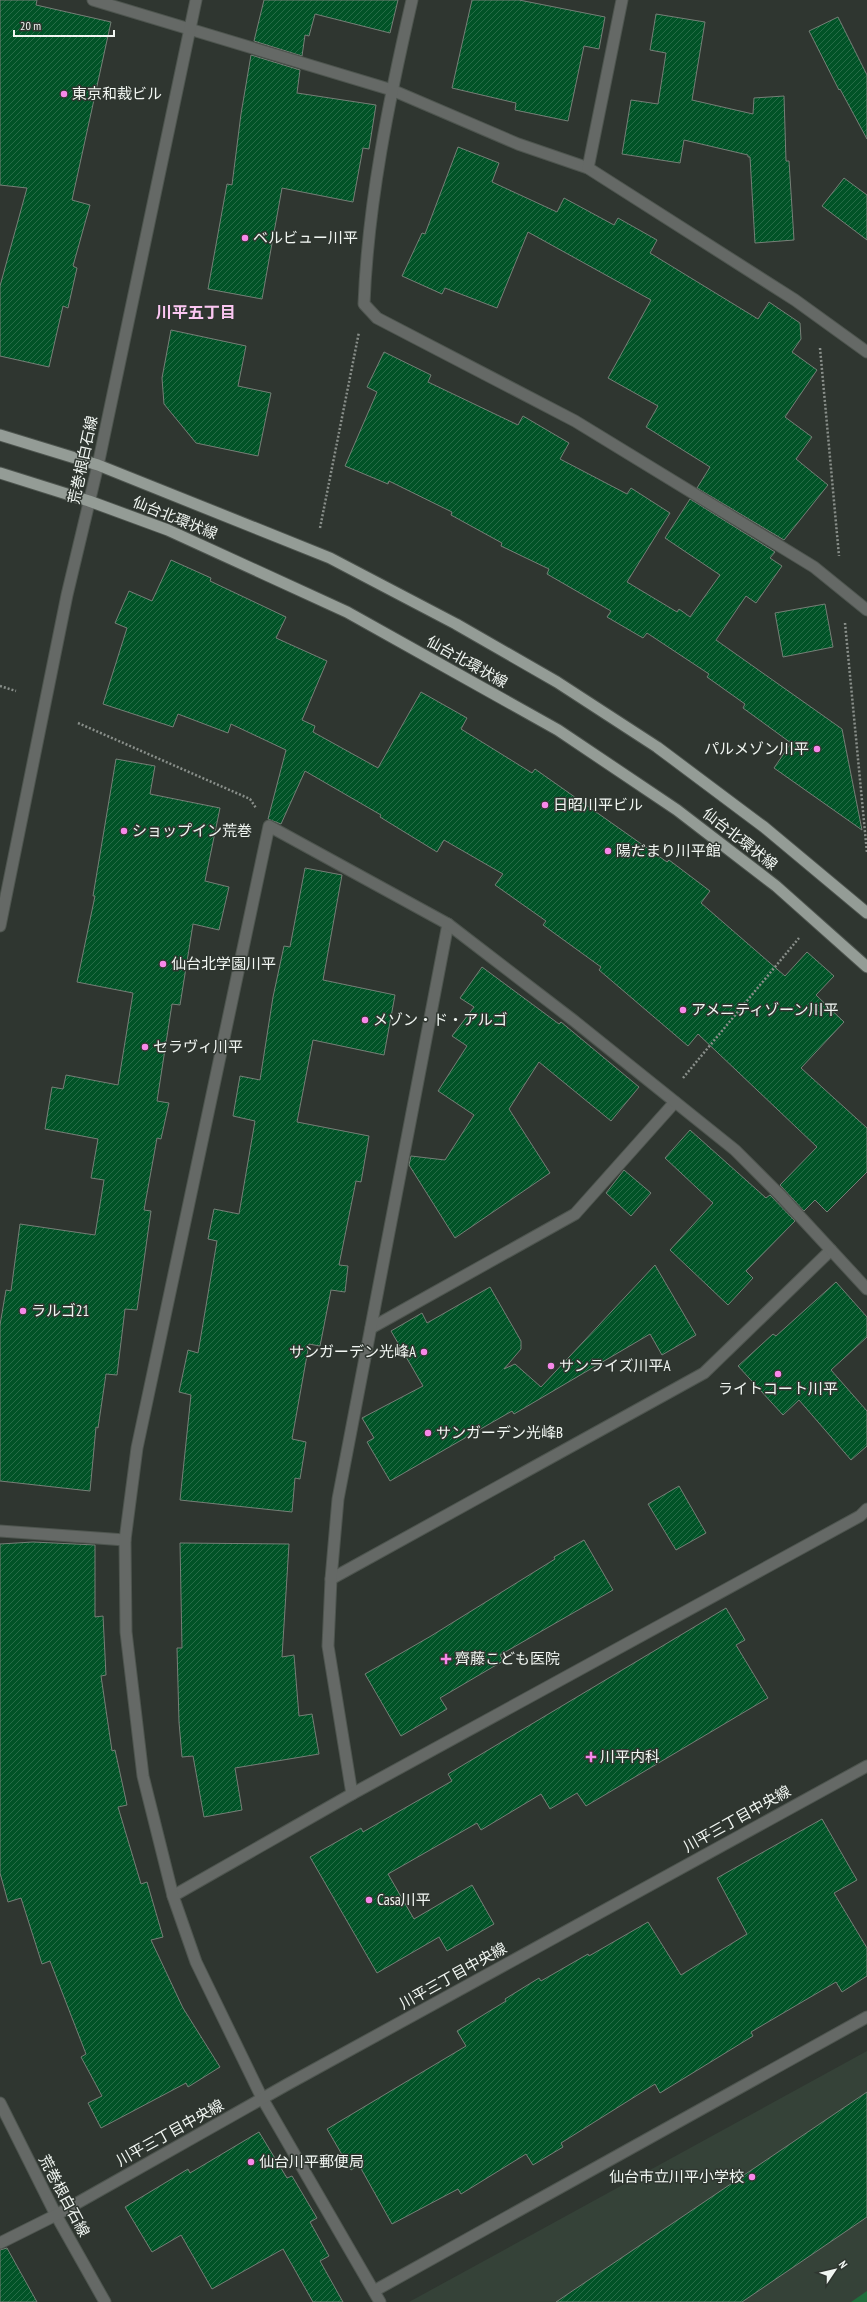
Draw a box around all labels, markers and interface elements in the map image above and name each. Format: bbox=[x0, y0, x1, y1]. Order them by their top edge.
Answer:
scale bar bbox=[14, 12, 114, 38]
text: 20 m bbox=[20, 18, 41, 33]
place label: 東京和裁ビル bbox=[72, 84, 162, 103]
marker: 東京和裁ビル bbox=[59, 89, 69, 99]
place label: ベルビュー川平 bbox=[253, 228, 358, 247]
marker: ベルビュー川平 bbox=[240, 233, 250, 243]
district label: 川平五丁目 bbox=[156, 302, 236, 322]
street label: 荒巻根白石線 bbox=[64, 414, 101, 506]
street label: 仙台北環状線 bbox=[130, 492, 220, 543]
street label: 仙台北環状線 bbox=[423, 631, 511, 692]
place label: パルメゾン川平 bbox=[704, 739, 809, 758]
marker: パルメゾン川平 bbox=[812, 744, 822, 754]
place label: 日昭川平ビル bbox=[553, 795, 643, 814]
marker: 日昭川平ビル bbox=[540, 800, 550, 810]
street label: 仙台北環状線 bbox=[699, 803, 782, 874]
place label: ショップイン荒巻 bbox=[132, 821, 252, 840]
marker: ショップイン荒巻 bbox=[119, 826, 129, 836]
place label: 陽だまり川平館 bbox=[616, 841, 721, 860]
marker: 陽だまり川平館 bbox=[603, 846, 613, 856]
place label: 仙台北学園川平 bbox=[171, 954, 276, 973]
marker: 仙台北学園川平 bbox=[158, 959, 168, 969]
place label: アメニティゾーン川平 bbox=[691, 1000, 839, 1019]
marker: アメニティゾーン川平 bbox=[678, 1005, 688, 1015]
place label: メゾン・ド・アルゴ bbox=[373, 1010, 508, 1029]
marker: メゾン・ド・アルゴ bbox=[360, 1015, 370, 1025]
place label: セラヴィ川平 bbox=[153, 1037, 243, 1056]
marker: セラヴィ川平 bbox=[140, 1042, 150, 1052]
place label: ラルゴ21 bbox=[31, 1301, 89, 1320]
marker: ラルゴ21 bbox=[18, 1306, 28, 1316]
place label: サンガーデン光峰A bbox=[289, 1342, 417, 1361]
marker: サンガーデン光峰A bbox=[419, 1347, 429, 1357]
place label: サンライズ川平A bbox=[559, 1356, 672, 1375]
marker: サンライズ川平A bbox=[546, 1361, 556, 1371]
marker: ライトコート川平 bbox=[773, 1369, 783, 1379]
place label: ライトコート川平 bbox=[718, 1379, 838, 1398]
place label: サンガーデン光峰B bbox=[436, 1423, 563, 1442]
marker: サンガーデン光峰B bbox=[423, 1428, 433, 1438]
place label: 齊藤こども医院 bbox=[455, 1649, 560, 1668]
marker: 齊藤こども医院 bbox=[440, 1653, 452, 1665]
place label: 川平内科 bbox=[600, 1747, 660, 1766]
marker: 川平内科 bbox=[585, 1751, 597, 1763]
street label: 川平三丁目中央線 bbox=[680, 1781, 794, 1856]
place label: Casa川平 bbox=[377, 1890, 431, 1909]
marker: Casa川平 bbox=[364, 1895, 374, 1905]
street label: 川平三丁目中央線 bbox=[396, 1938, 510, 2013]
street label: 川平三丁目中央線 bbox=[113, 2095, 227, 2170]
street label: 荒巻根白石線 bbox=[35, 2152, 94, 2240]
place label: 仙台川平郵便局 bbox=[259, 2152, 364, 2171]
marker: 仙台川平郵便局 bbox=[246, 2157, 256, 2167]
place label: 仙台市立川平小学校 bbox=[609, 2167, 744, 2186]
marker: 仙台市立川平小学校 bbox=[747, 2172, 757, 2182]
north arrow bbox=[815, 2250, 855, 2290]
text: N bbox=[836, 2258, 851, 2271]

